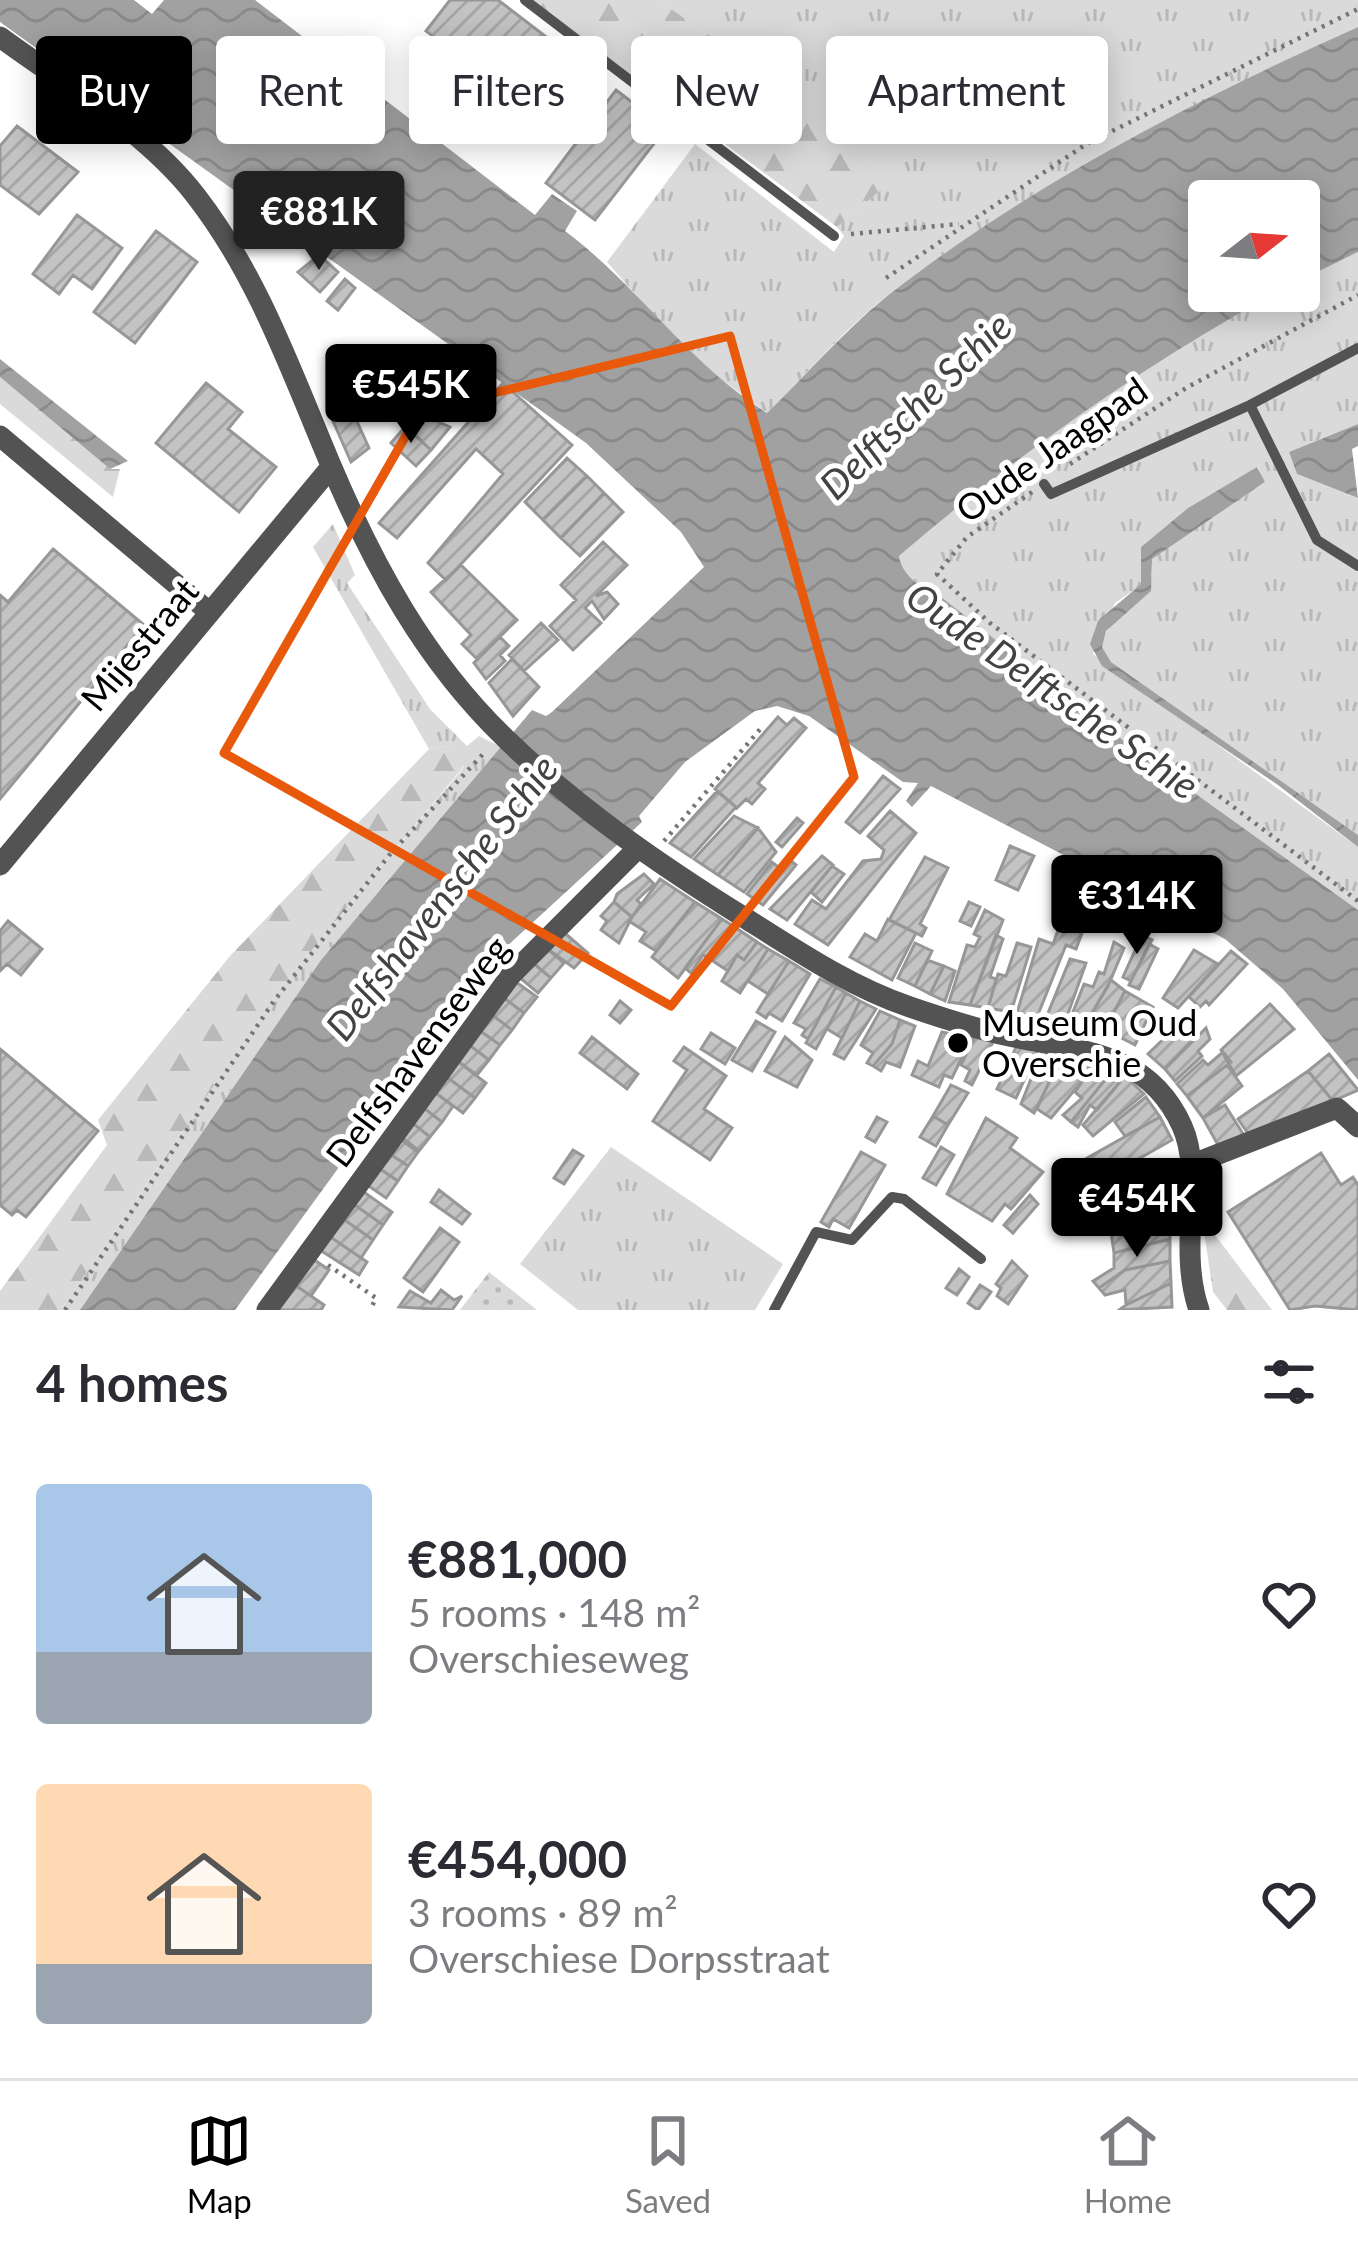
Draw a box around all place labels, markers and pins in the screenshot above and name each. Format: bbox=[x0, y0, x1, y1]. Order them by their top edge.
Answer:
pin: €881K bbox=[235, 171, 403, 273]
pin: €545K bbox=[327, 344, 495, 446]
pin: €314K bbox=[1053, 855, 1221, 957]
place label: Museum Oud Overschie bbox=[982, 1000, 1197, 1085]
marker: Museum Oud Overschie bbox=[945, 1030, 971, 1056]
pin: €454K bbox=[1053, 1158, 1221, 1260]

